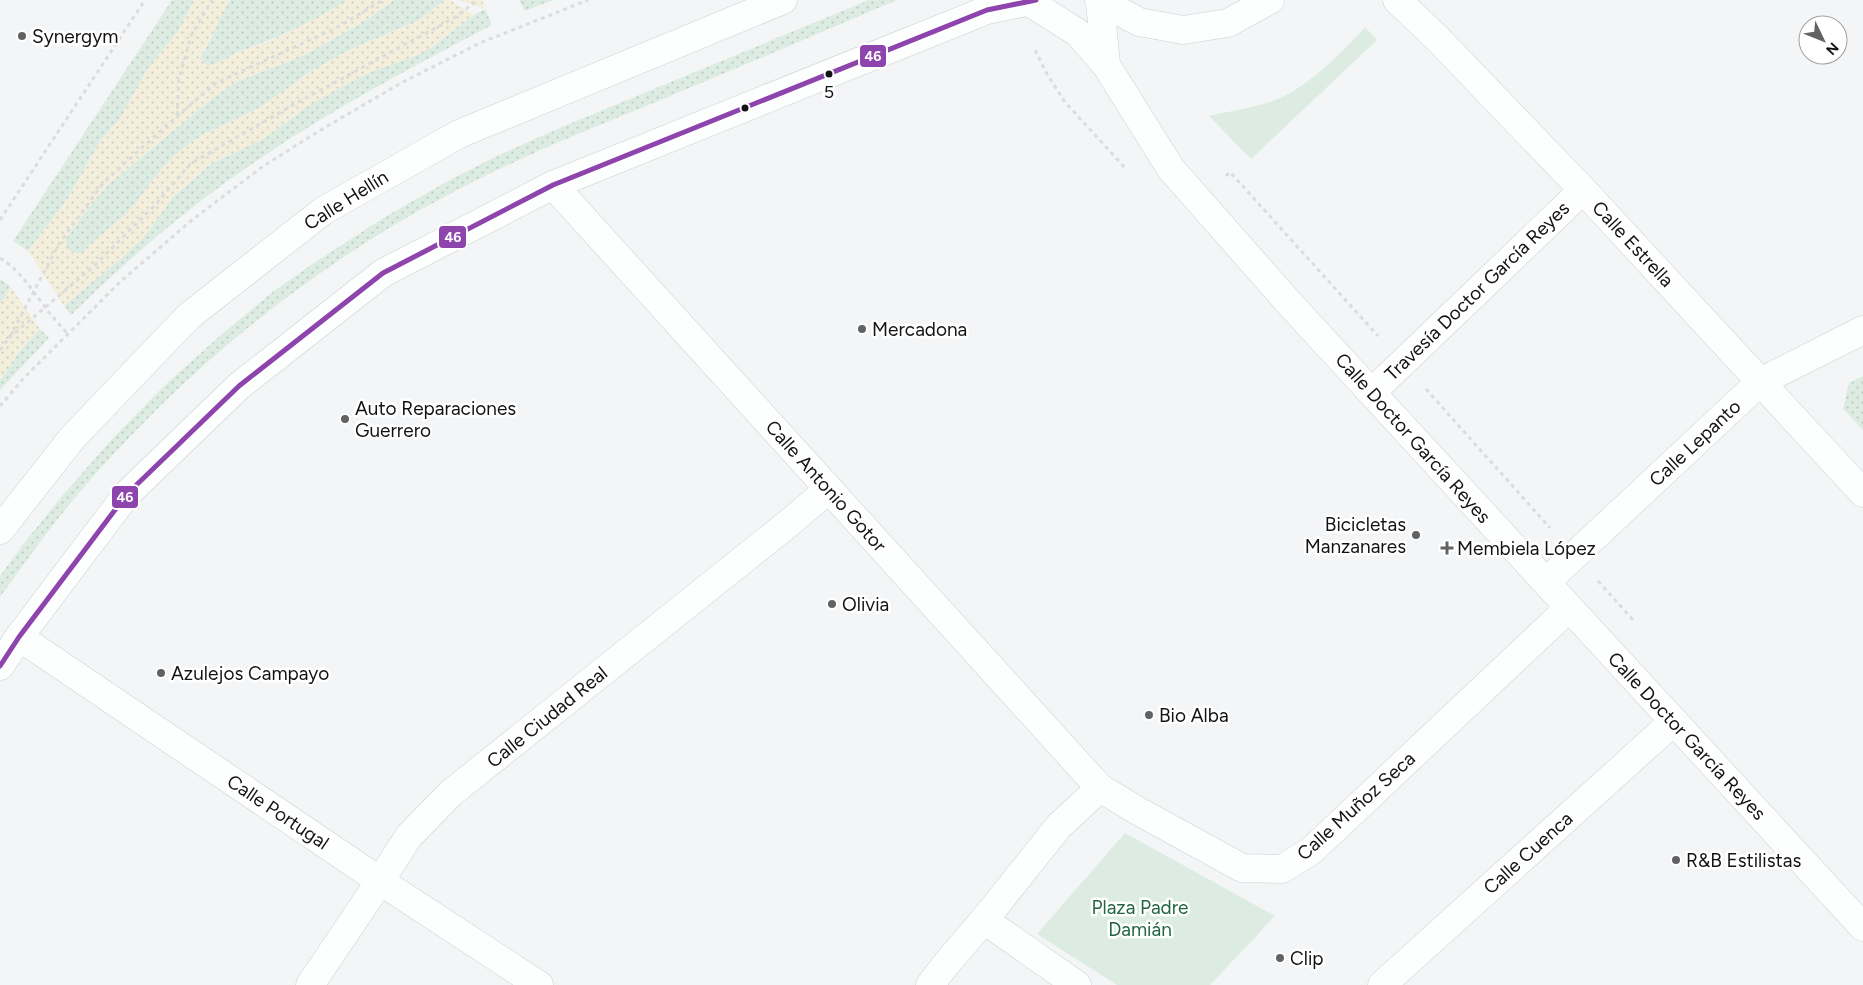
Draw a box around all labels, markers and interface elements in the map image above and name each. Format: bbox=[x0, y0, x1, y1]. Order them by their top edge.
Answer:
north arrow bbox=[1798, 15, 1848, 65]
place label: Synergym bbox=[32, 25, 118, 48]
marker: Synergym bbox=[16, 30, 28, 42]
text: N bbox=[1822, 39, 1842, 58]
line badge: 46 bbox=[859, 44, 887, 68]
text: 46 bbox=[865, 48, 881, 65]
marker: 5 bbox=[824, 69, 834, 79]
place label: 5 bbox=[824, 81, 834, 103]
unlabelled marker bbox=[740, 103, 750, 113]
street label: Calle Hellín bbox=[300, 165, 392, 235]
street label: Calle Estrella bbox=[1587, 196, 1679, 292]
street label: Travesía Doctor García Reyes bbox=[1380, 197, 1574, 385]
line badge: 46 bbox=[438, 225, 467, 249]
text: 46 bbox=[445, 229, 461, 246]
place label: Mercadona bbox=[872, 318, 967, 341]
marker: Mercadona bbox=[856, 323, 868, 335]
street label: Calle Doctor García Reyes bbox=[1330, 348, 1496, 528]
street label: Calle Lepanto bbox=[1644, 395, 1746, 491]
place label: Auto Reparaciones Guerrero bbox=[355, 397, 516, 442]
marker: Auto Reparaciones Guerrero bbox=[339, 413, 351, 425]
street label: Calle Antonio Gotor bbox=[761, 415, 892, 557]
line badge: 46 bbox=[111, 485, 139, 509]
text: 46 bbox=[117, 489, 133, 506]
place label: Bicicletas Manzanares bbox=[1305, 513, 1406, 558]
marker: Bicicletas Manzanares bbox=[1410, 529, 1422, 541]
place label: Membiela López bbox=[1457, 537, 1596, 560]
marker: Membiela López bbox=[1441, 542, 1453, 554]
place label: Olivia bbox=[842, 593, 889, 616]
marker: Olivia bbox=[826, 598, 838, 610]
street label: Calle Doctor García Reyes bbox=[1603, 647, 1771, 825]
street label: Calle Ciudad Real bbox=[482, 661, 612, 773]
place label: Azulejos Campayo bbox=[171, 662, 329, 685]
marker: Azulejos Campayo bbox=[155, 667, 167, 679]
place label: Bio Alba bbox=[1159, 704, 1229, 727]
marker: Bio Alba bbox=[1143, 709, 1155, 721]
street label: Calle Muñoz Seca bbox=[1292, 747, 1420, 865]
street label: Calle Portugal bbox=[223, 770, 333, 854]
street label: Calle Cuenca bbox=[1479, 807, 1577, 899]
place label: R&B Estilistas bbox=[1686, 849, 1801, 872]
marker: R&B Estilistas bbox=[1670, 854, 1682, 866]
park label: Plaza Padre Damián bbox=[1091, 896, 1189, 941]
place label: Clip bbox=[1290, 947, 1324, 970]
marker: Clip bbox=[1274, 952, 1286, 964]

